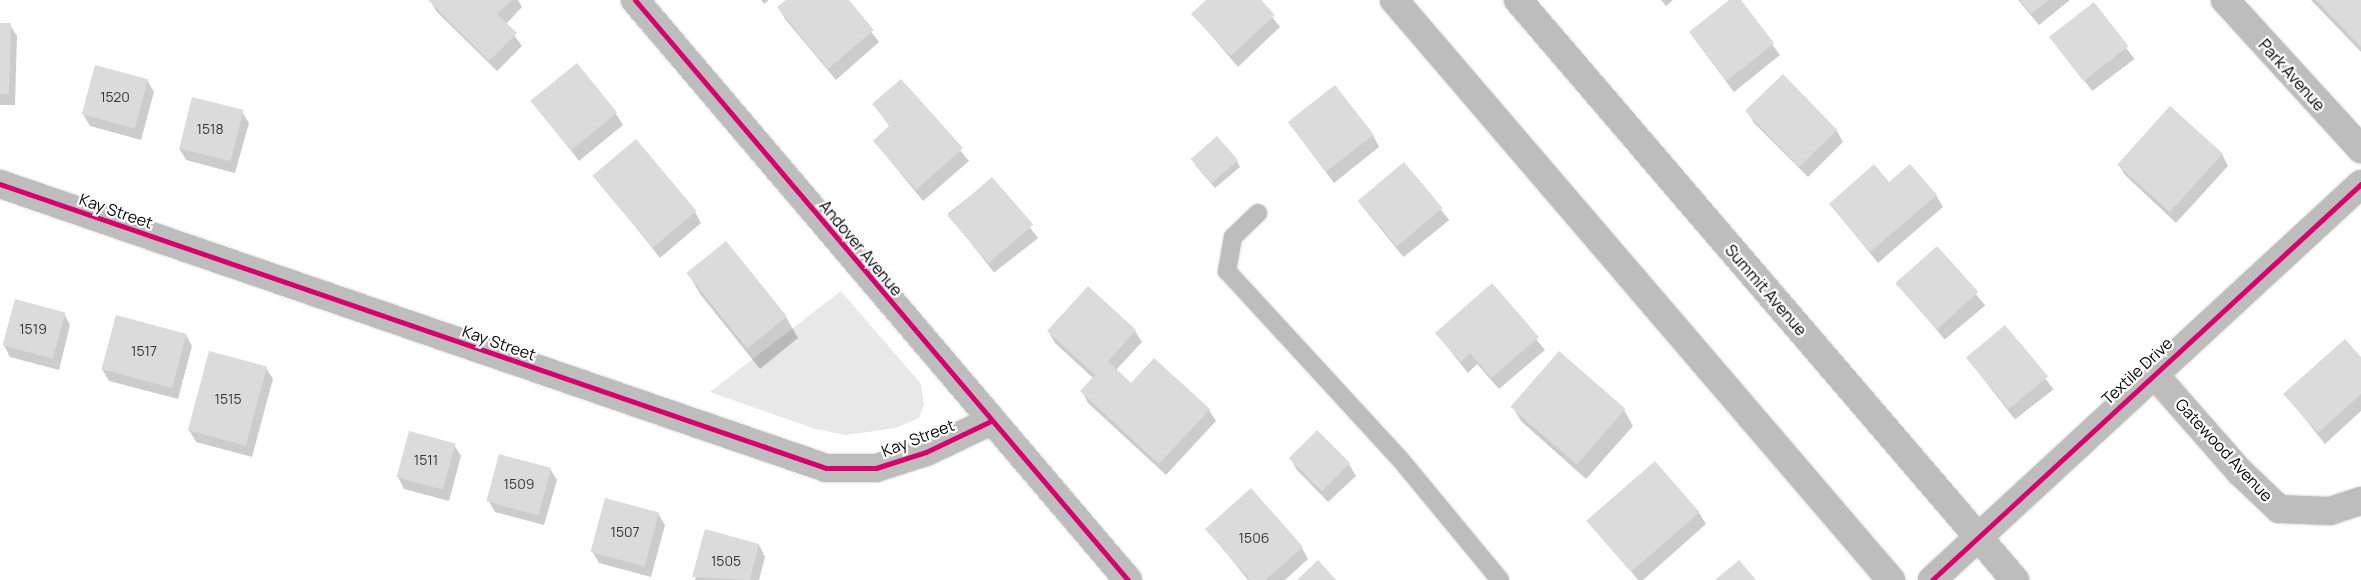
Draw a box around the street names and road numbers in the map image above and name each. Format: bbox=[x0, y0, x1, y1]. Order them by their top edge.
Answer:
street label: Park Avenue bbox=[2255, 35, 2329, 115]
street label: Kay Street bbox=[77, 189, 155, 233]
street label: Andover Avenue bbox=[815, 196, 907, 300]
street label: Summit Avenue bbox=[1721, 240, 1811, 340]
street label: Kay Street bbox=[460, 321, 538, 365]
street label: Textile Drive bbox=[2098, 333, 2176, 409]
street label: Gatewood Avenue bbox=[2171, 395, 2277, 505]
street label: Kay Street bbox=[879, 415, 957, 461]

